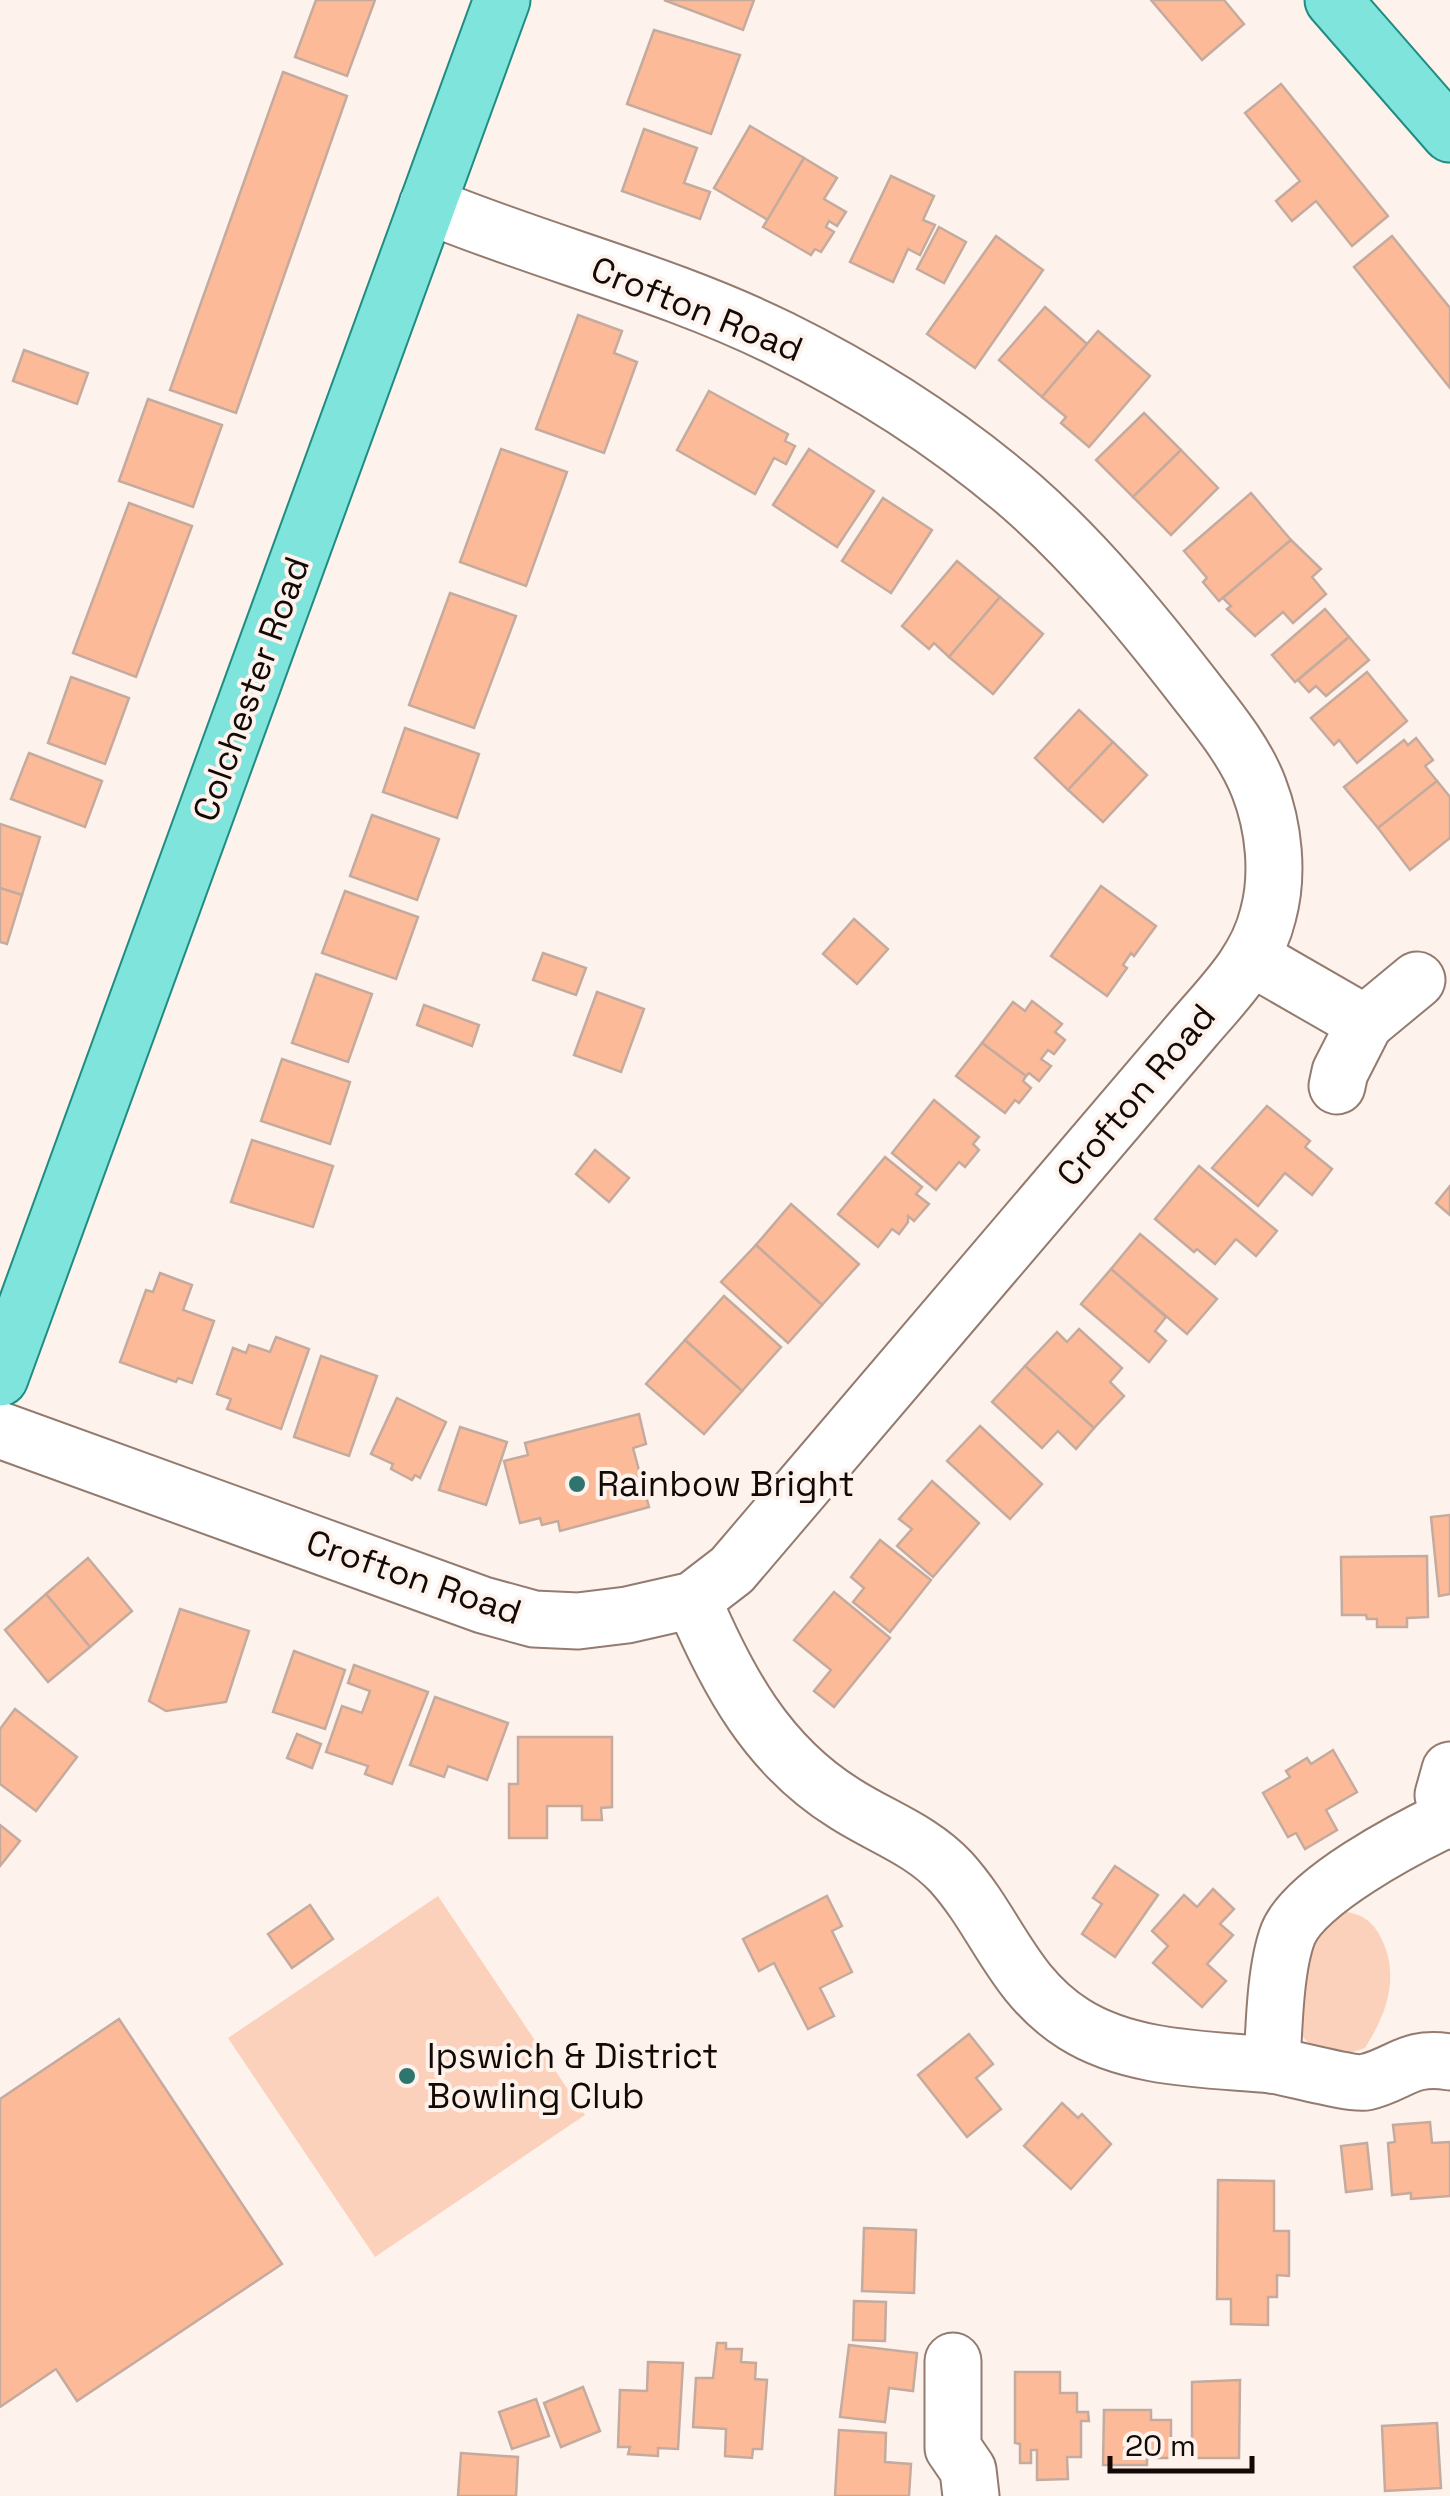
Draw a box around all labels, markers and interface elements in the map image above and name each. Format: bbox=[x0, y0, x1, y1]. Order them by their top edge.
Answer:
street label: Crofton Road bbox=[585, 247, 809, 371]
street label: Colchester Road bbox=[183, 551, 319, 827]
street label: Crofton Road bbox=[1047, 995, 1225, 1195]
place label: Rainbow Bright bbox=[597, 1462, 855, 1506]
marker: Rainbow Bright bbox=[566, 1473, 588, 1495]
street label: Crofton Road bbox=[301, 1520, 527, 1634]
place label: Ipswich & District Bowling Club bbox=[427, 2034, 718, 2118]
marker: Ipswich & District Bowling Club bbox=[396, 2065, 418, 2087]
scale bar bbox=[1110, 2411, 1252, 2473]
text: 20 m bbox=[1125, 2426, 1196, 2465]

